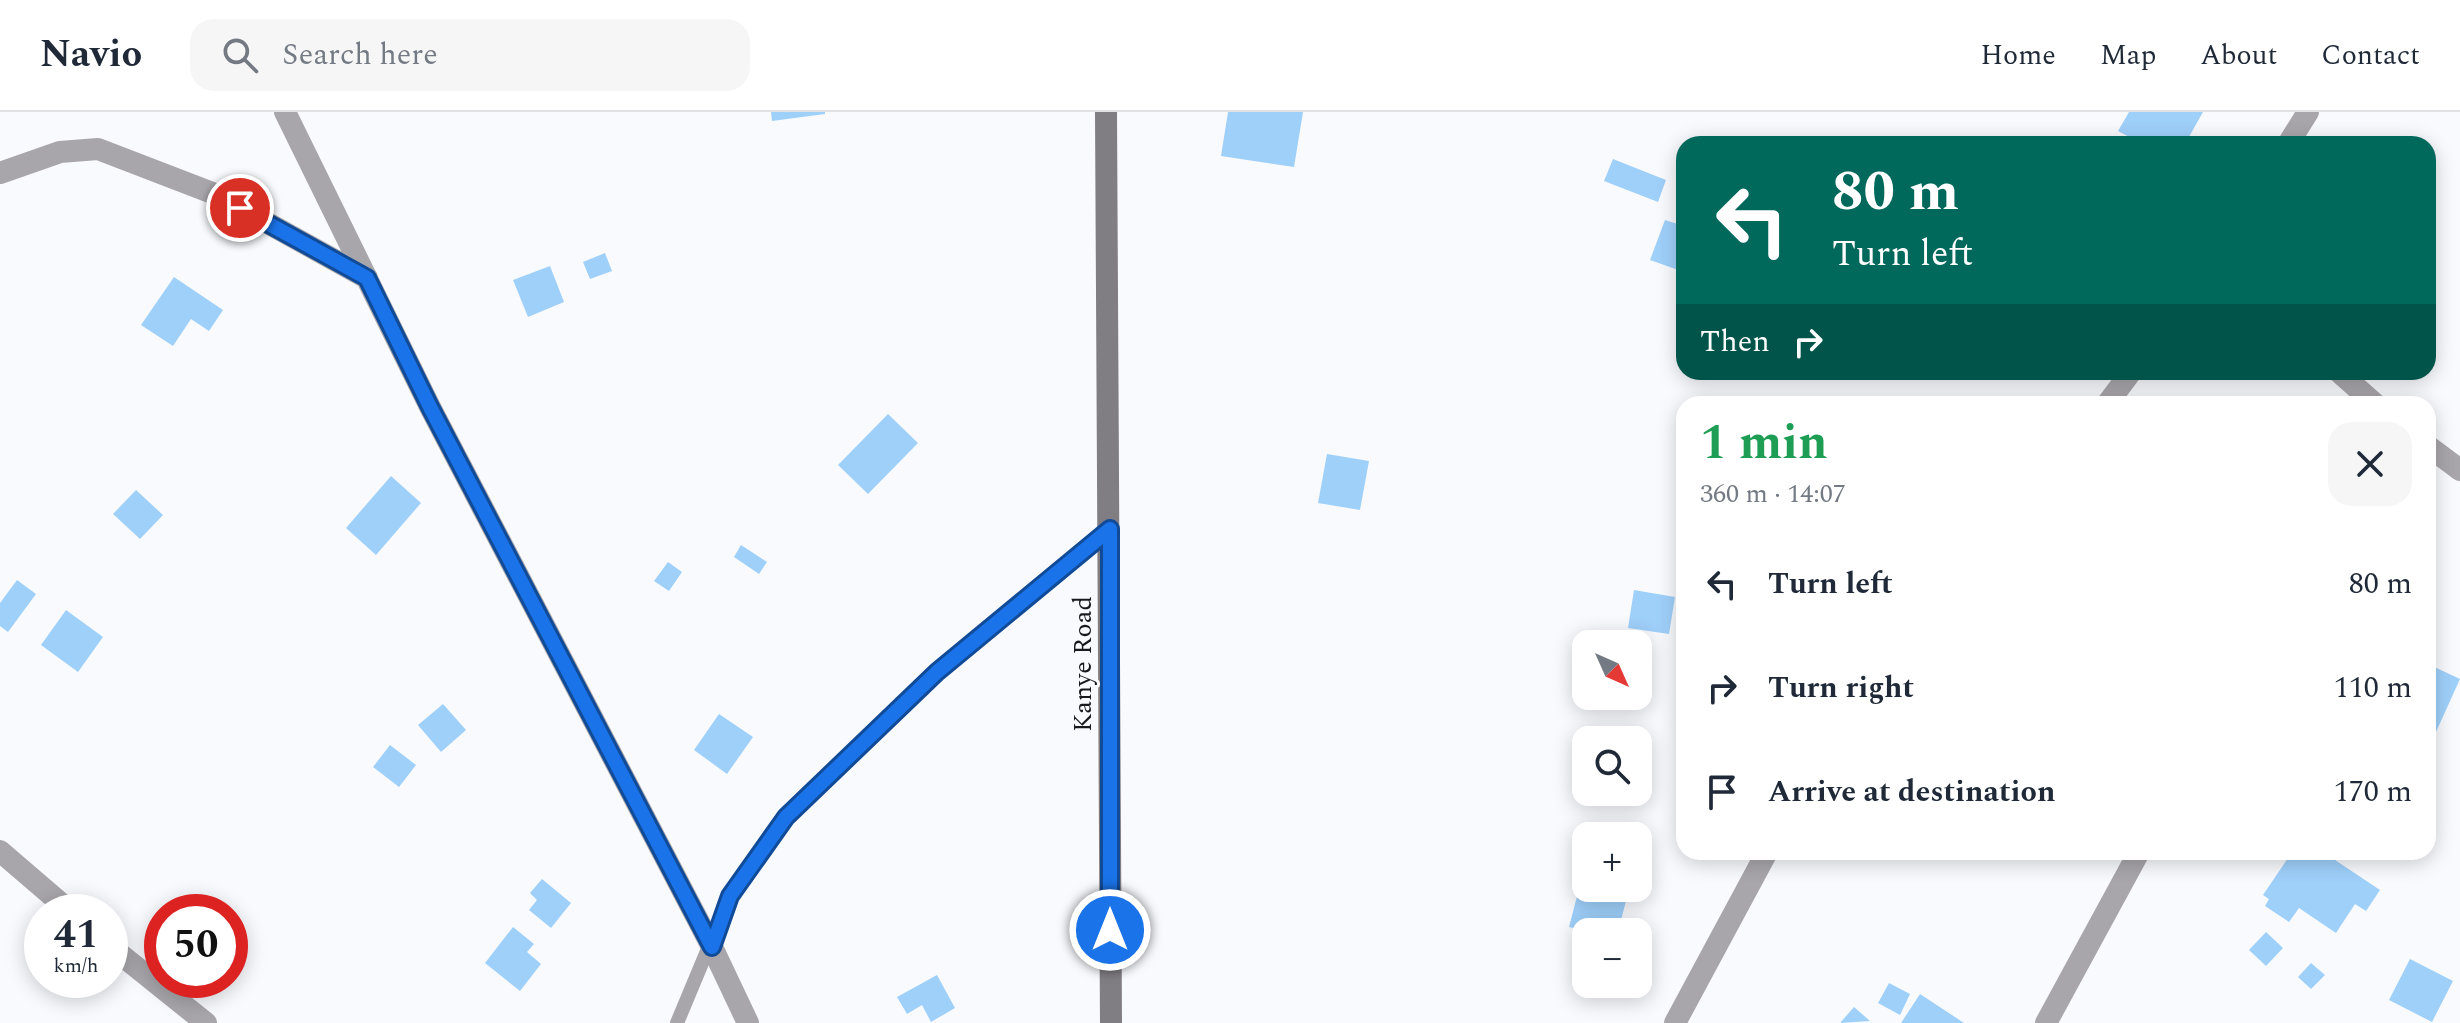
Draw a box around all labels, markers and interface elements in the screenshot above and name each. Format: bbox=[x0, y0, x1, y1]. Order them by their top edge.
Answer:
search box bbox=[190, 19, 750, 91]
text: Navio bbox=[40, 26, 142, 84]
text: Search here bbox=[282, 32, 438, 78]
icon: search bbox=[218, 33, 262, 77]
text: Home bbox=[1980, 34, 2056, 77]
text: Map bbox=[2100, 34, 2156, 77]
text: About bbox=[2200, 34, 2277, 77]
text: Contact bbox=[2321, 34, 2420, 77]
text: 80 m bbox=[1832, 150, 1959, 235]
icon: left bbox=[1700, 168, 1804, 272]
pin bbox=[206, 174, 274, 242]
icon: arrive bbox=[218, 186, 262, 230]
text: Turn left bbox=[1832, 227, 1973, 282]
text: Then bbox=[1700, 319, 1770, 365]
icon: right bbox=[1786, 320, 1830, 364]
text: 1 min bbox=[1700, 407, 1828, 480]
button: close bbox=[2328, 422, 2412, 506]
text: 360 m · 14:07 bbox=[1700, 474, 1846, 514]
text: Turn left bbox=[1768, 561, 1893, 607]
text: 80 m bbox=[2349, 561, 2412, 607]
icon: left bbox=[1700, 562, 1744, 606]
street label: Kanye Road bbox=[1063, 596, 1103, 732]
north arrow bbox=[1572, 630, 1652, 710]
map controls bbox=[1572, 630, 1652, 998]
text: Turn right bbox=[1768, 665, 1914, 711]
text: 110 m bbox=[2334, 665, 2412, 711]
icon: right bbox=[1700, 666, 1744, 710]
button: search bbox=[1572, 726, 1652, 806]
text: Arrive at destination bbox=[1768, 769, 2055, 815]
text: 170 m bbox=[2334, 769, 2412, 815]
icon: arrive bbox=[1700, 770, 1744, 814]
button: + bbox=[1572, 822, 1652, 902]
position arrow bbox=[1068, 888, 1152, 972]
speed limit sign: 50 bbox=[144, 894, 248, 998]
text: 41 bbox=[54, 905, 98, 966]
button: − bbox=[1572, 918, 1652, 998]
text: km/h bbox=[54, 951, 99, 981]

